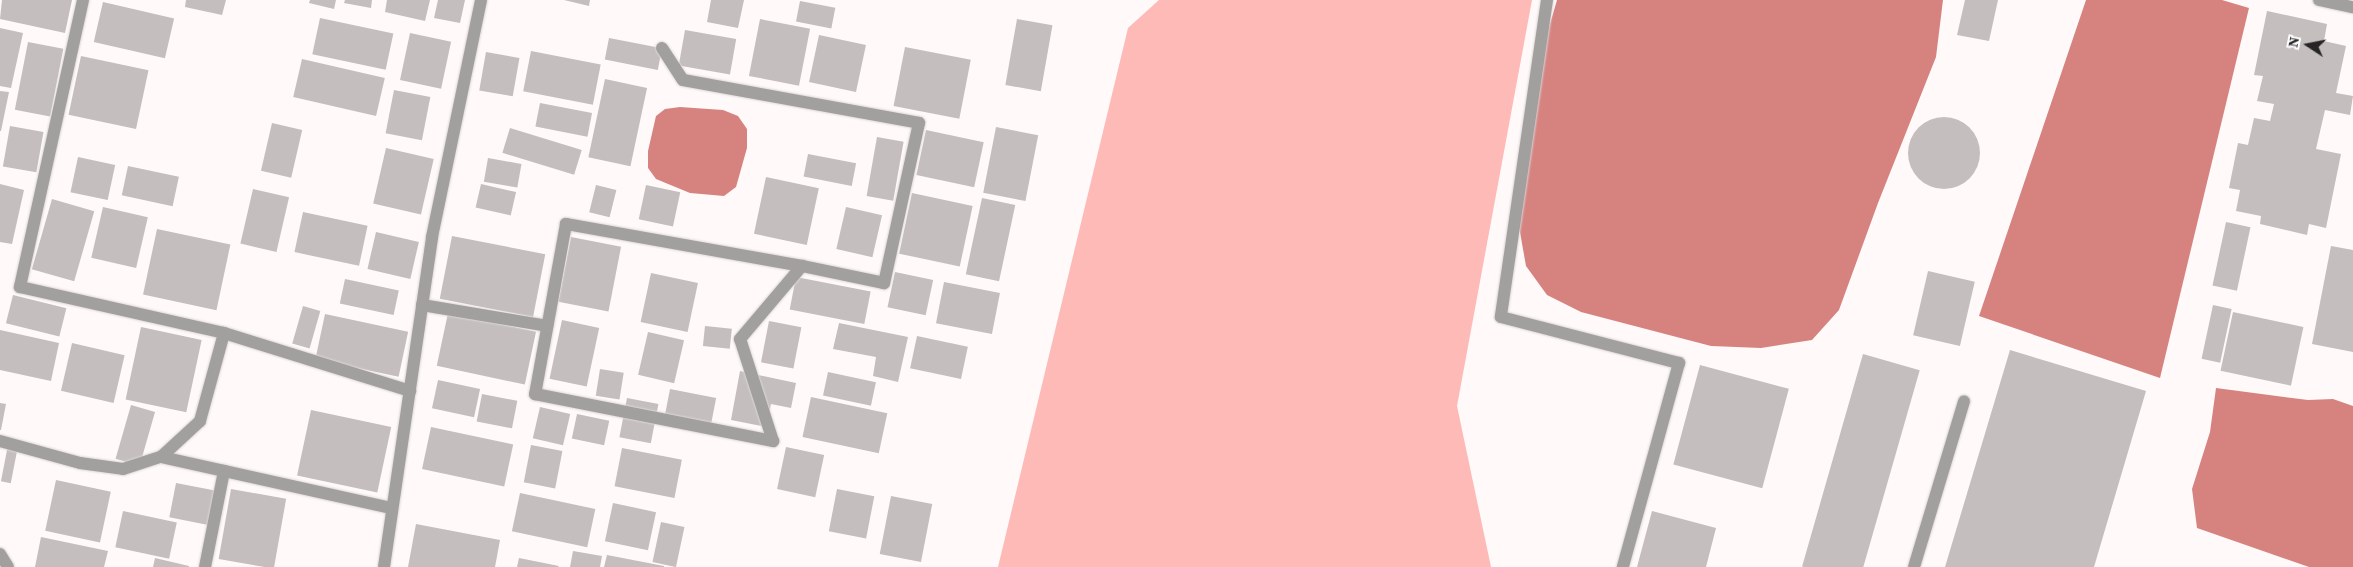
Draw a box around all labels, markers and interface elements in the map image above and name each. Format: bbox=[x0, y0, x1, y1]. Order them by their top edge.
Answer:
north arrow bbox=[2283, 20, 2333, 70]
text: N bbox=[2282, 35, 2304, 49]

